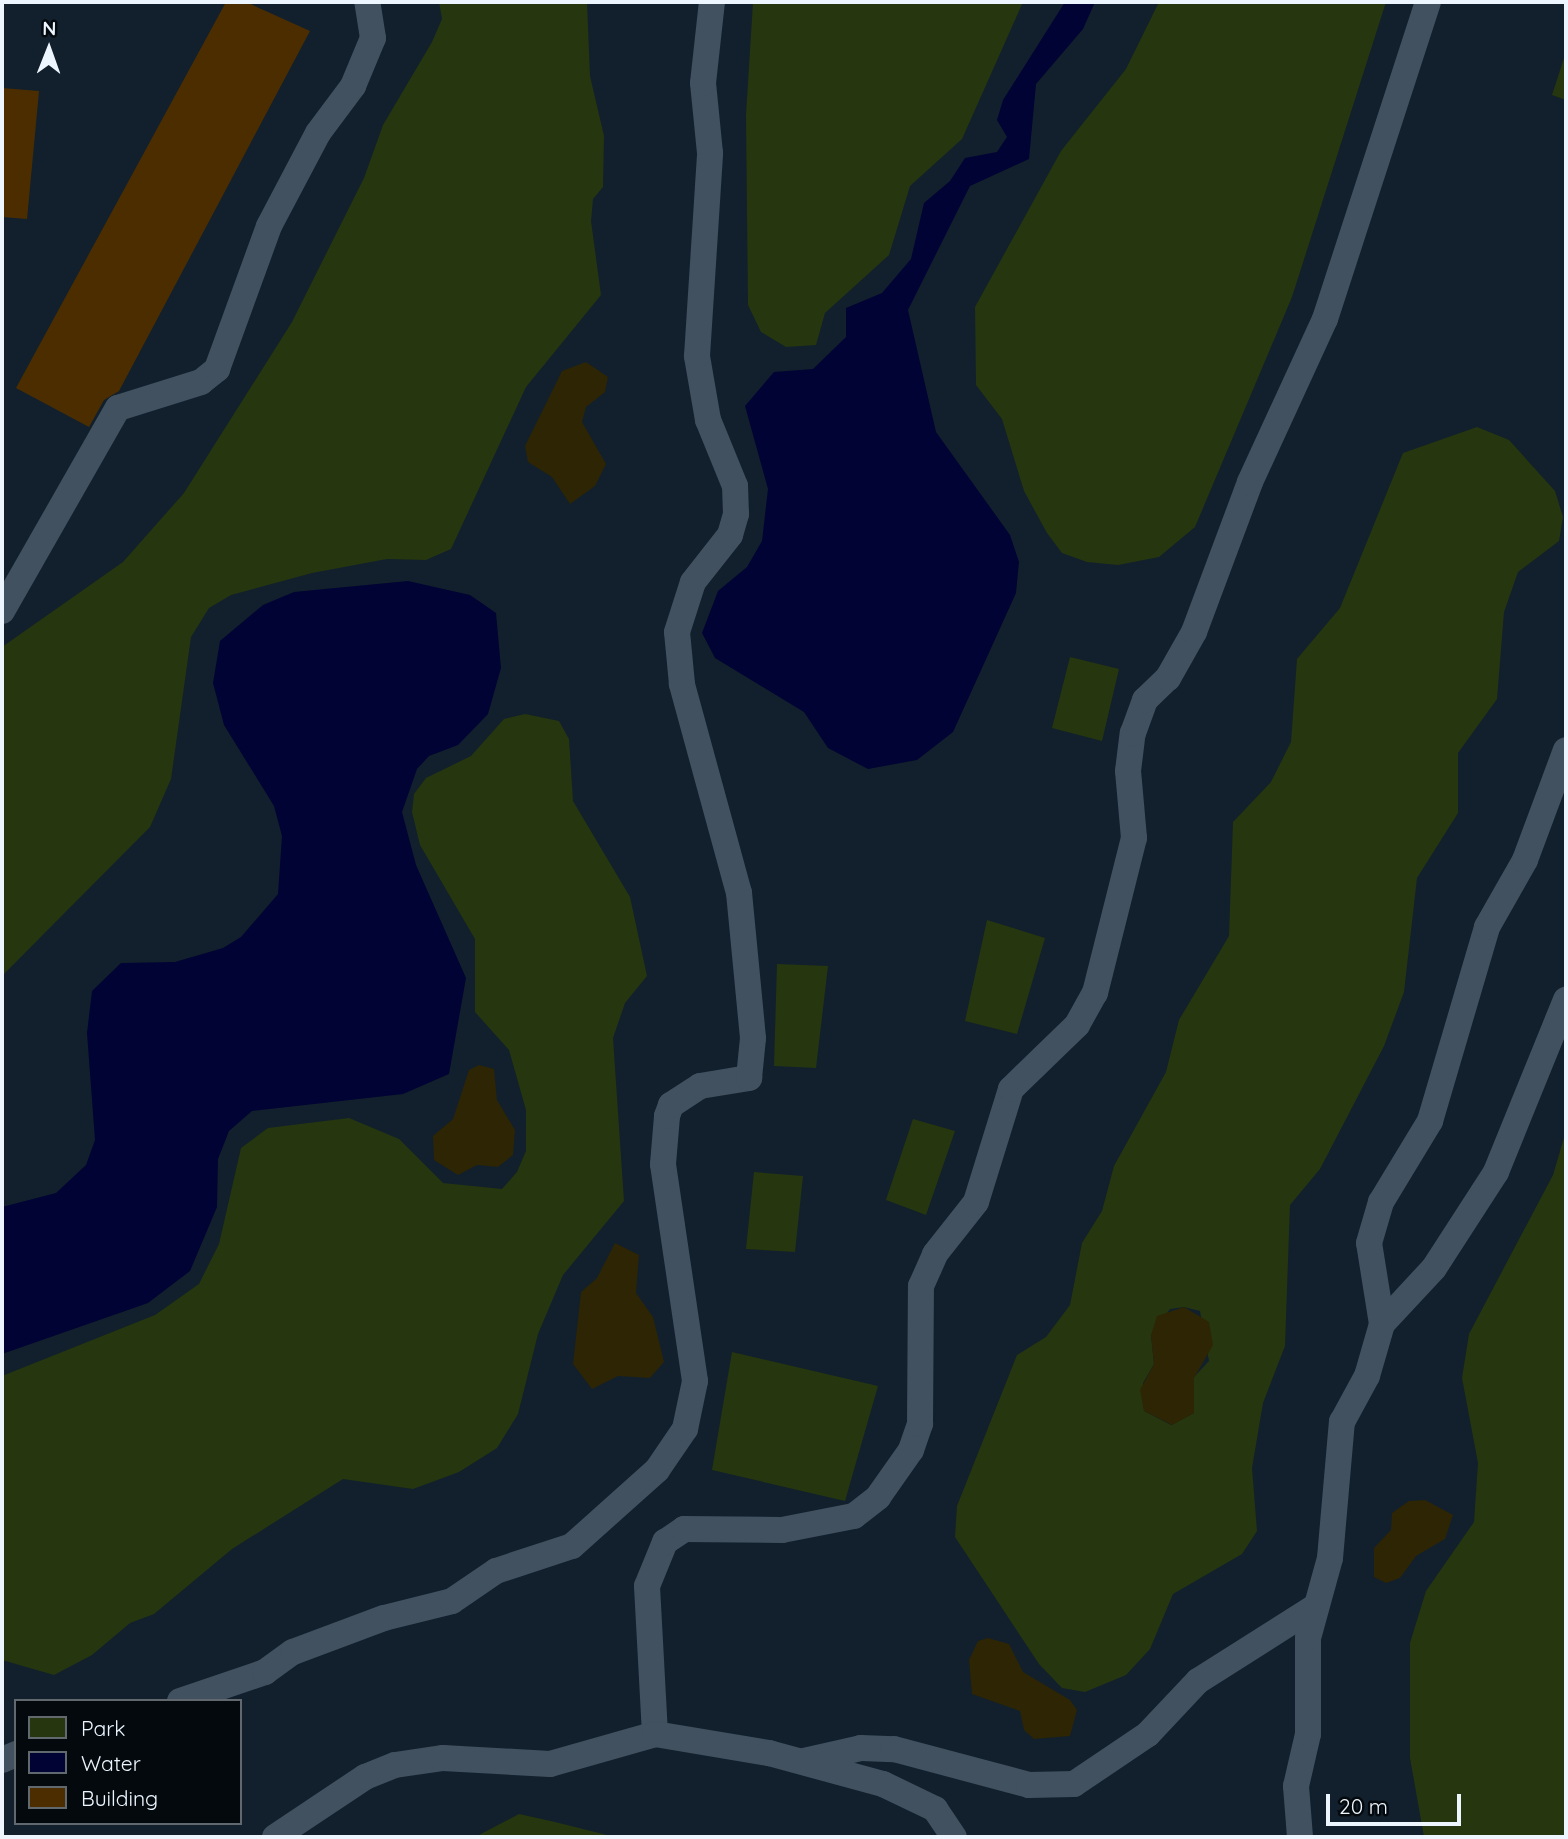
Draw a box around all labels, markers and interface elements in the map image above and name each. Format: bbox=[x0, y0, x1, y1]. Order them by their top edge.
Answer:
north arrow bbox=[14, 14, 84, 84]
text: N bbox=[42, 16, 57, 40]
legend bbox=[14, 1699, 242, 1825]
text: Park bbox=[81, 1715, 125, 1741]
text: Water bbox=[81, 1750, 141, 1776]
scale bar bbox=[1330, 1780, 1465, 1824]
text: Building bbox=[81, 1785, 158, 1811]
text: 20 m bbox=[1339, 1793, 1388, 1819]

